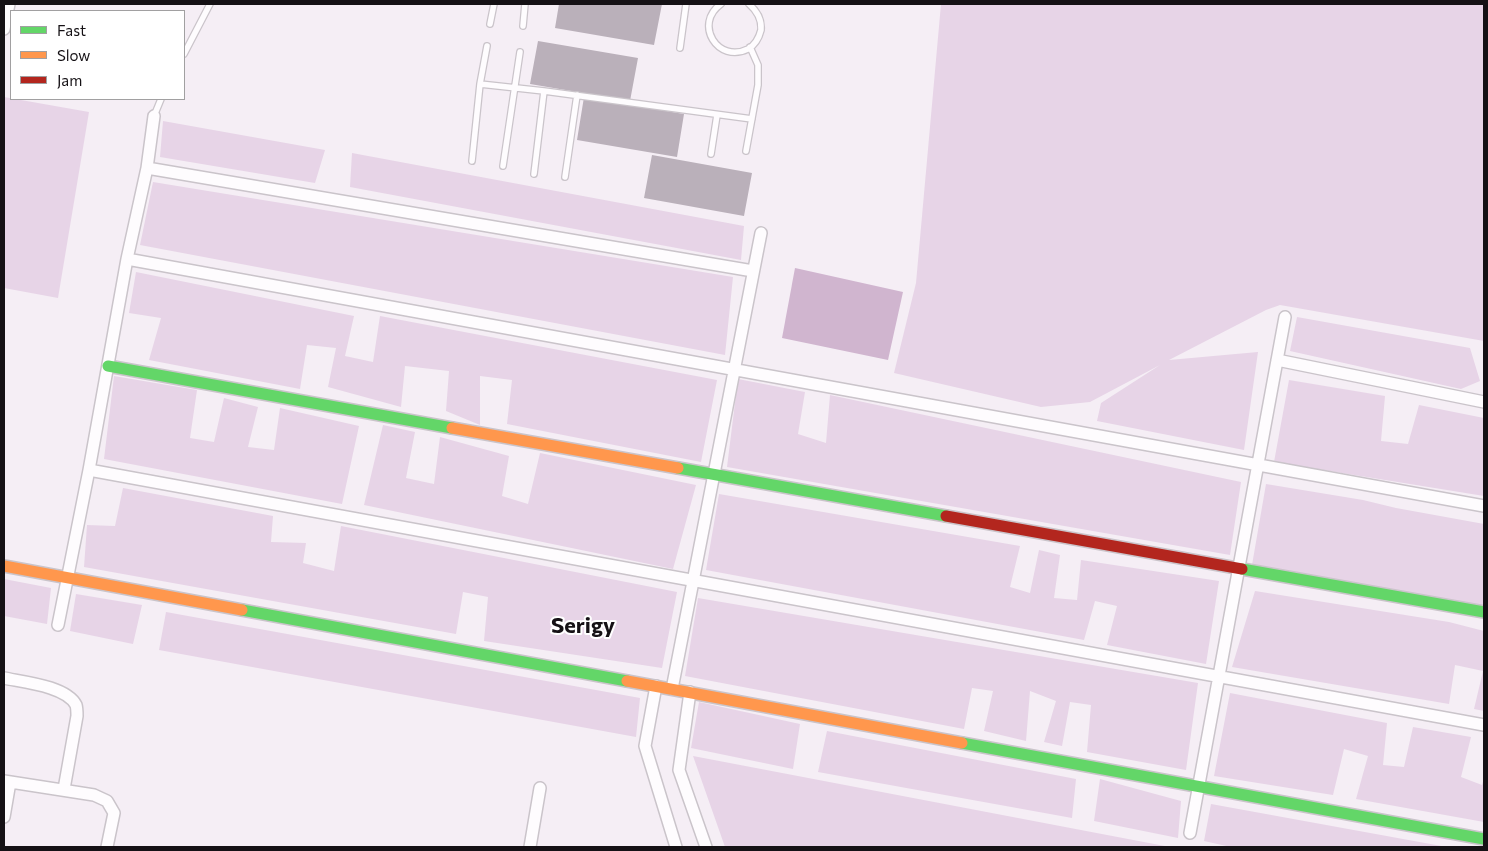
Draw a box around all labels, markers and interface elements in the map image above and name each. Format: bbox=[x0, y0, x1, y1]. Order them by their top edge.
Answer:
legend bbox=[10, 10, 185, 100]
text: Fast bbox=[57, 21, 86, 39]
text: Slow bbox=[57, 46, 90, 64]
text: Jam bbox=[57, 71, 82, 89]
district label: Serigy bbox=[551, 613, 615, 639]

